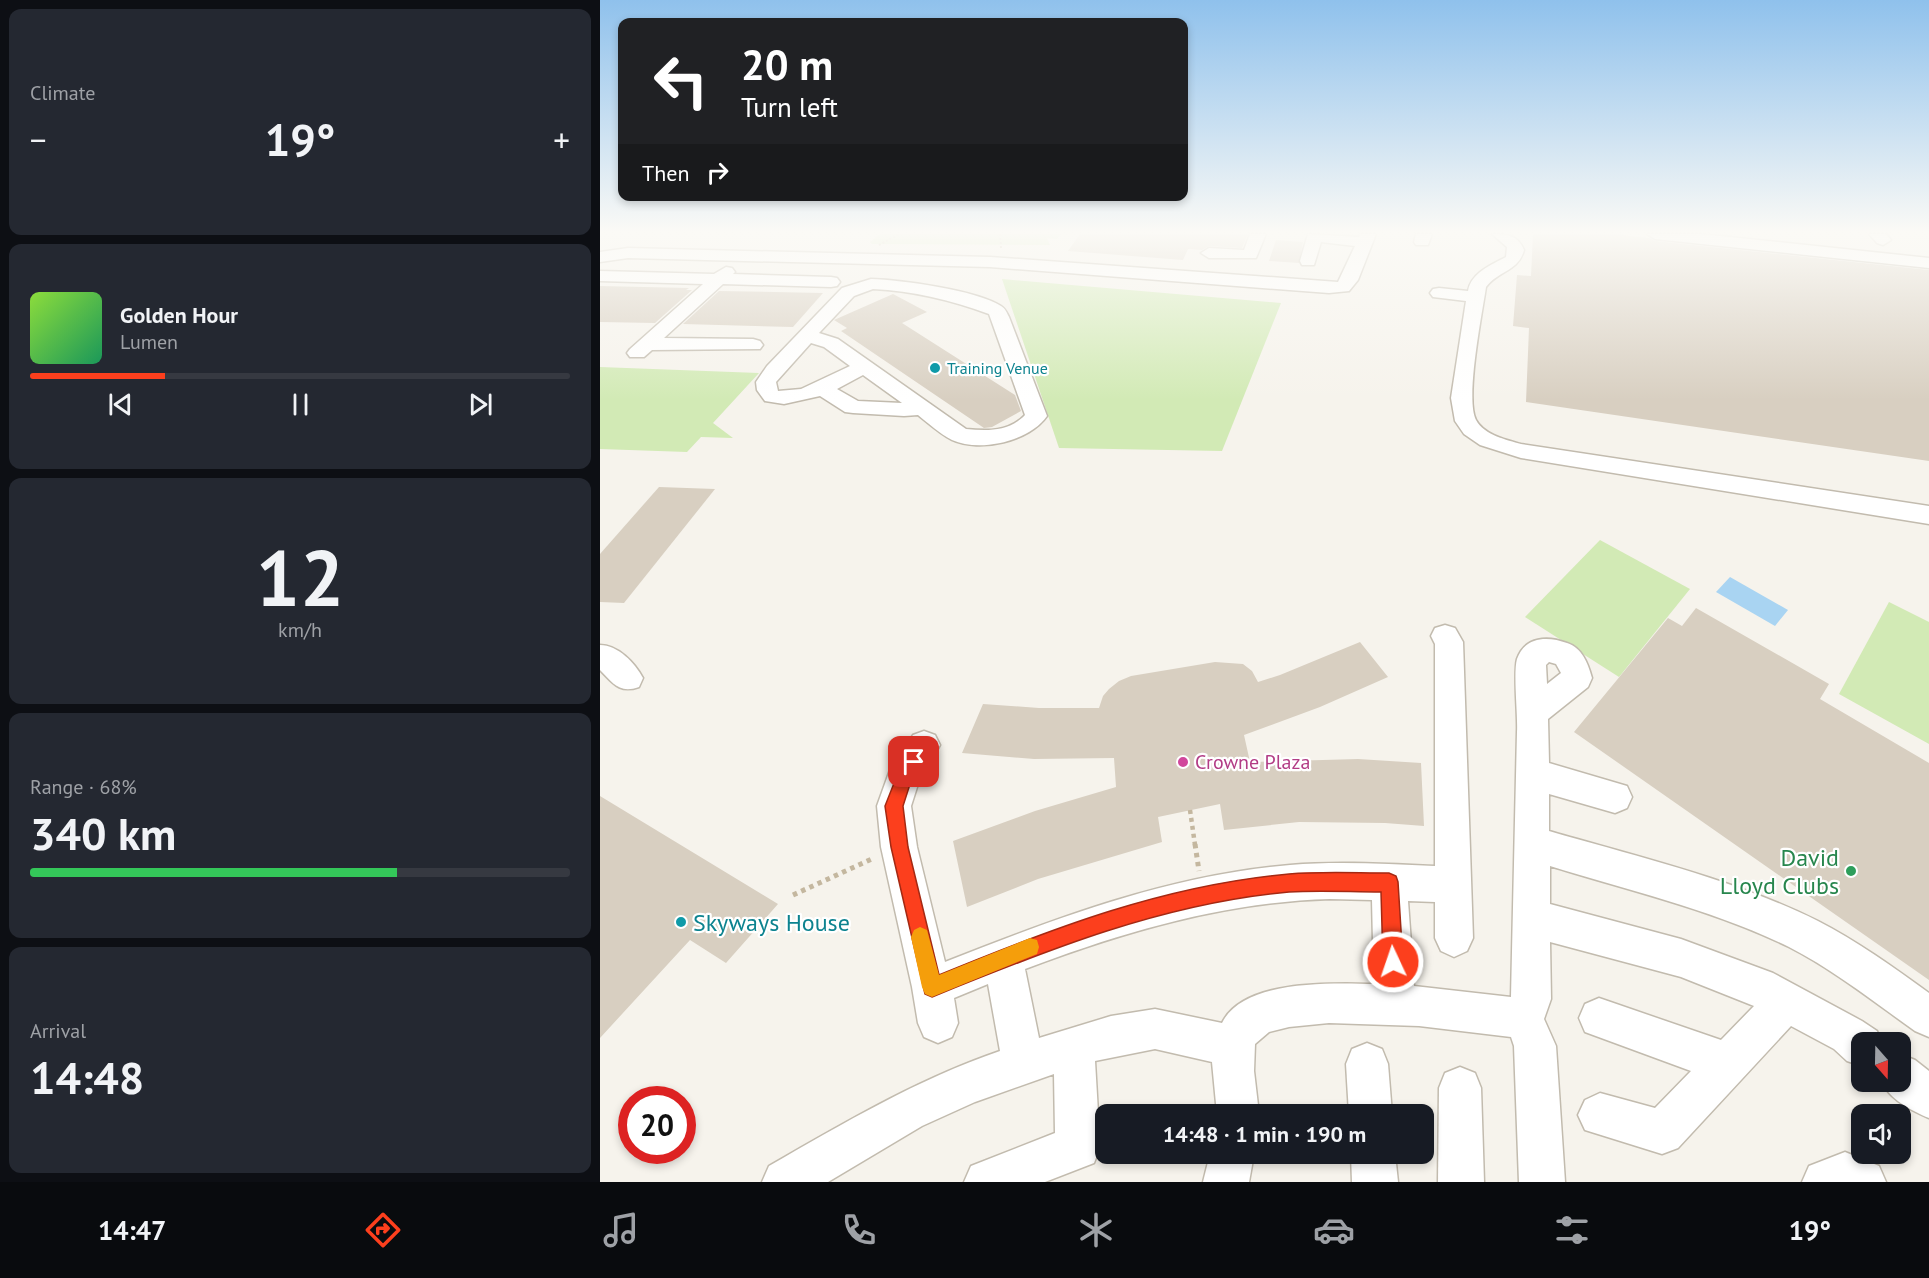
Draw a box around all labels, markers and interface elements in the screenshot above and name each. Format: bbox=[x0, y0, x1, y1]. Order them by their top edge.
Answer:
text: 20 m bbox=[741, 37, 833, 92]
icon: left bbox=[642, 42, 720, 120]
text: Climate bbox=[30, 80, 96, 106]
text: Turn left bbox=[741, 90, 838, 124]
text: 19° bbox=[265, 110, 335, 168]
text: − bbox=[30, 118, 47, 161]
text: + bbox=[553, 118, 570, 161]
icon: right bbox=[701, 156, 734, 189]
text: Then bbox=[642, 159, 689, 187]
text: Golden Hour bbox=[120, 301, 238, 329]
text: Lumen bbox=[120, 329, 178, 355]
place label: Training Venue bbox=[947, 358, 1048, 378]
marker: Training Venue bbox=[928, 361, 942, 375]
icon: previous bbox=[104, 388, 137, 421]
icon: pause bbox=[284, 388, 317, 421]
icon: next bbox=[464, 388, 497, 421]
text: 12 bbox=[256, 527, 344, 628]
text: km/h bbox=[278, 617, 322, 643]
pin bbox=[888, 736, 939, 787]
icon: arrive bbox=[897, 745, 930, 778]
place label: Crowne Plaza bbox=[1195, 749, 1310, 775]
marker: Crowne Plaza bbox=[1176, 755, 1190, 769]
text: Range · 68% bbox=[30, 774, 137, 800]
text: 340 km bbox=[30, 804, 176, 862]
place label: David Lloyd Clubs bbox=[1720, 842, 1839, 901]
marker: David Lloyd Clubs bbox=[1844, 864, 1858, 878]
place label: Skyways House bbox=[693, 907, 850, 938]
marker: Skyways House bbox=[674, 915, 688, 929]
position arrow bbox=[1361, 930, 1425, 994]
text: Arrival bbox=[30, 1018, 86, 1044]
north arrow bbox=[1851, 1032, 1911, 1092]
map controls bbox=[1851, 1032, 1911, 1164]
text: 14:48 bbox=[30, 1048, 144, 1106]
speed limit sign: 20 bbox=[618, 1086, 696, 1164]
button: sound bbox=[1851, 1104, 1911, 1164]
text: 14:48 · 1 min · 190 m bbox=[1163, 1120, 1366, 1148]
icon: directions bbox=[362, 1209, 404, 1251]
icon: music bbox=[600, 1209, 642, 1251]
icon: phone bbox=[838, 1209, 880, 1251]
icon: climate bbox=[1075, 1209, 1117, 1251]
icon: car bbox=[1313, 1209, 1355, 1251]
icon: filters bbox=[1551, 1209, 1593, 1251]
text: 14:47 bbox=[98, 1213, 166, 1247]
text: 19° bbox=[1789, 1213, 1831, 1247]

